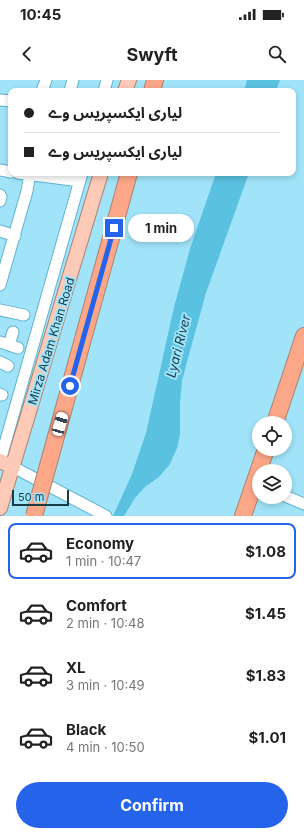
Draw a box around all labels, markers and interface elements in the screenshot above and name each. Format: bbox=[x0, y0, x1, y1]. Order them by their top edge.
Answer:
text: 10:45 bbox=[20, 5, 61, 24]
icon: back bbox=[16, 43, 38, 65]
icon: search bbox=[266, 43, 288, 65]
text: Swyft bbox=[126, 44, 178, 65]
text: لیاری ایکسپریس وے bbox=[48, 103, 182, 122]
text: لیاری ایکسپریس وے bbox=[48, 142, 182, 161]
callout: 1 min bbox=[128, 214, 194, 242]
route end bbox=[105, 219, 123, 237]
text: 1 min bbox=[145, 220, 177, 236]
street label: Mirza Adam Khan Road bbox=[24, 275, 78, 407]
water label: Lyari River bbox=[162, 312, 194, 379]
route start bbox=[61, 377, 79, 395]
car bbox=[51, 411, 69, 437]
map controls bbox=[252, 416, 292, 504]
button: locate bbox=[252, 416, 292, 456]
button: layers bbox=[252, 464, 292, 504]
scale bar bbox=[12, 488, 69, 507]
text: 50 m bbox=[18, 490, 44, 504]
icon: car bbox=[18, 533, 54, 569]
text: Economy bbox=[66, 534, 134, 553]
text: $1.08 bbox=[245, 542, 286, 561]
text: 1 min · 10:47 bbox=[66, 553, 141, 569]
icon: car bbox=[18, 595, 54, 631]
text: Comfort bbox=[66, 596, 127, 615]
text: $1.45 bbox=[245, 604, 286, 623]
text: 2 min · 10:48 bbox=[66, 615, 145, 631]
icon: car bbox=[18, 657, 54, 693]
text: XL bbox=[66, 658, 86, 677]
text: $1.83 bbox=[246, 666, 286, 685]
text: 3 min · 10:49 bbox=[66, 677, 145, 693]
icon: car bbox=[18, 719, 54, 755]
text: Black bbox=[66, 720, 106, 739]
text: $1.01 bbox=[249, 728, 286, 747]
text: 4 min · 10:50 bbox=[66, 739, 145, 755]
button: Confirm bbox=[16, 782, 288, 828]

